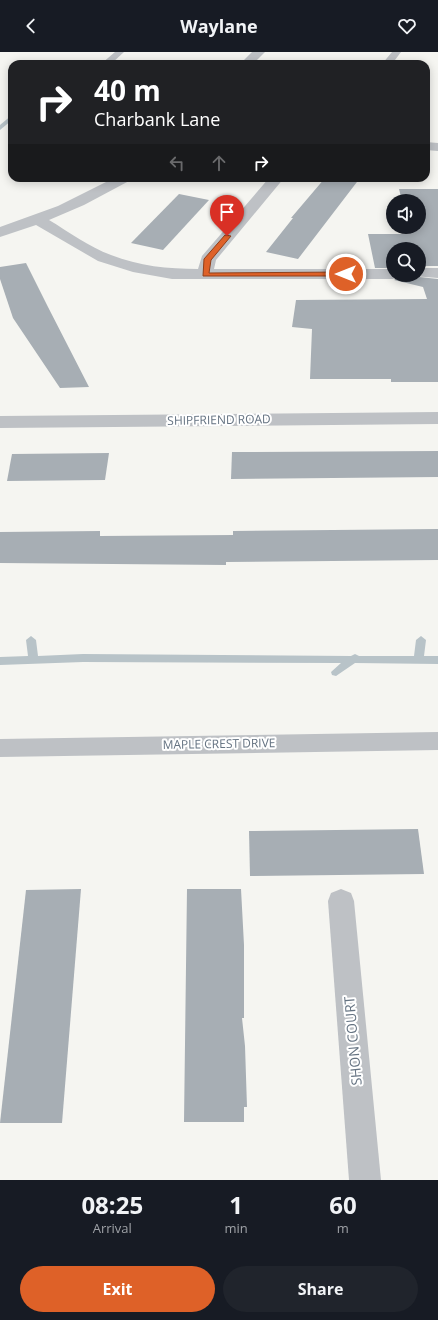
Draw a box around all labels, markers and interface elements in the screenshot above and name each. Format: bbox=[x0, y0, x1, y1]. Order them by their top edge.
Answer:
text: Waylane bbox=[180, 14, 258, 38]
icon: back bbox=[20, 15, 42, 37]
icon: heart bbox=[396, 15, 418, 37]
text: 40 m bbox=[94, 71, 161, 109]
icon: right bbox=[28, 76, 80, 128]
text: Charbank Lane bbox=[94, 107, 220, 131]
icon: left bbox=[166, 152, 188, 174]
icon: ahead bbox=[208, 152, 230, 174]
icon: right bbox=[250, 152, 272, 174]
map controls bbox=[386, 194, 426, 282]
button: sound bbox=[386, 194, 426, 234]
pin bbox=[210, 195, 244, 236]
icon: arrive bbox=[216, 201, 238, 223]
button: search bbox=[386, 242, 426, 282]
position arrow bbox=[325, 253, 367, 295]
street label: SHIPFRIEND ROAD bbox=[167, 410, 271, 429]
street label: MAPLE CREST DRIVE bbox=[162, 734, 276, 753]
street label: SHON COURT bbox=[339, 995, 366, 1086]
text: 08:25 bbox=[81, 1188, 143, 1221]
text: 1 bbox=[229, 1188, 243, 1221]
text: 60 bbox=[329, 1188, 357, 1221]
text: Arrival bbox=[93, 1219, 132, 1237]
text: min bbox=[224, 1219, 248, 1237]
text: m bbox=[337, 1219, 349, 1237]
button: Exit bbox=[20, 1266, 215, 1312]
button: Share bbox=[223, 1266, 418, 1312]

